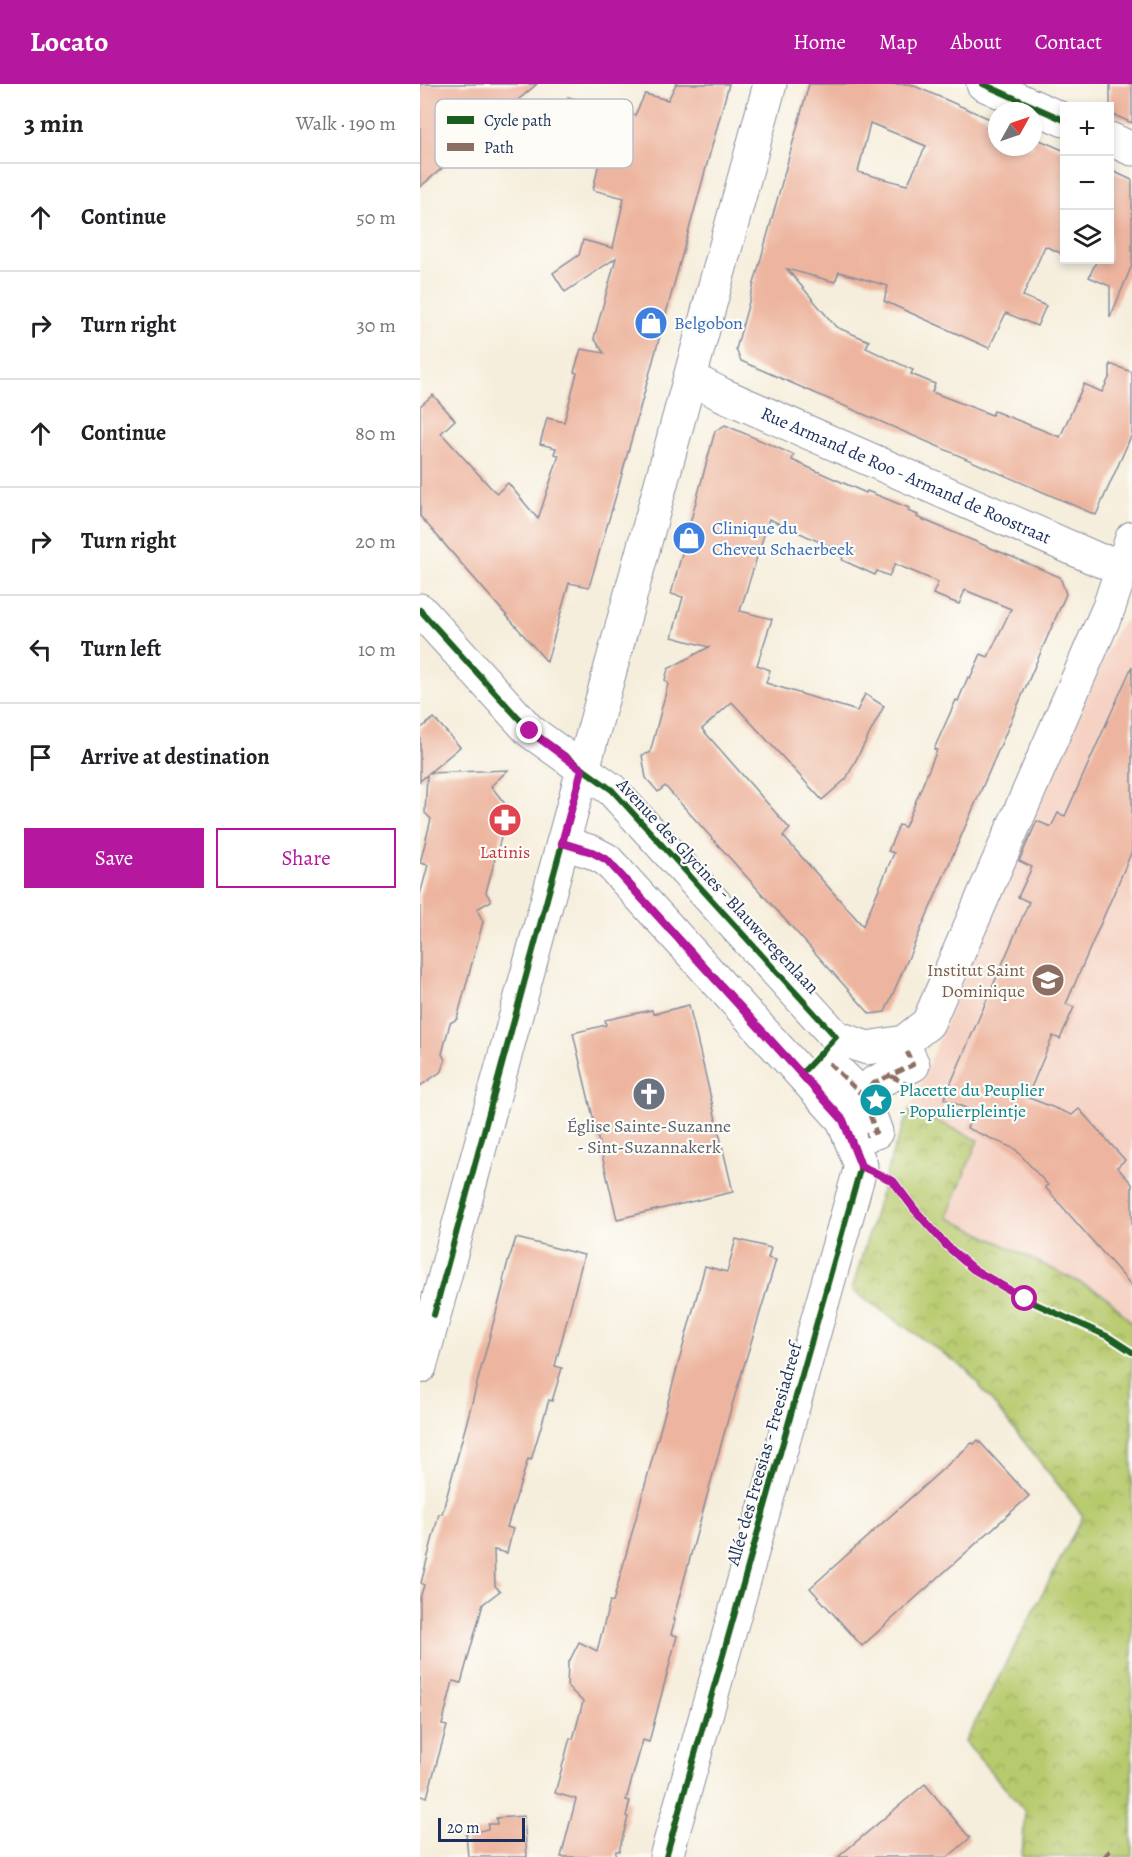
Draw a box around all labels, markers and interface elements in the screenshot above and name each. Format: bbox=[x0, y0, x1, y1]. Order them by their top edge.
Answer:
text: Locato bbox=[30, 23, 108, 61]
text: Home bbox=[793, 28, 846, 56]
text: Map bbox=[879, 28, 917, 56]
text: About bbox=[950, 28, 1002, 56]
text: Contact bbox=[1035, 28, 1102, 56]
legend bbox=[435, 99, 633, 168]
north arrow bbox=[988, 102, 1042, 156]
map controls bbox=[1060, 102, 1114, 264]
button: + bbox=[1060, 102, 1114, 156]
text: 3 min bbox=[24, 106, 84, 141]
text: Walk · 190 m bbox=[296, 110, 396, 137]
text: Cycle path bbox=[484, 110, 552, 132]
text: Path bbox=[484, 137, 514, 159]
button: − bbox=[1060, 156, 1114, 210]
icon: ahead bbox=[24, 201, 57, 234]
text: Continue bbox=[81, 202, 166, 232]
text: 50 m bbox=[356, 204, 396, 231]
button: layers bbox=[1060, 210, 1114, 264]
shop icon: Belgobon bbox=[633, 305, 669, 341]
icon: right bbox=[24, 309, 57, 342]
text: Turn right bbox=[81, 310, 177, 340]
place label: Belgobon bbox=[674, 311, 743, 335]
text: 30 m bbox=[356, 312, 396, 339]
street label: Rue Armand de Roo - Armand de Roostraat bbox=[757, 401, 1055, 550]
icon: ahead bbox=[24, 417, 57, 450]
text: Continue bbox=[81, 418, 166, 448]
text: 80 m bbox=[355, 420, 396, 447]
place label: Clinique du Cheveu Schaerbeek bbox=[712, 516, 854, 561]
shop icon: Clinique du Cheveu Schaerbeek bbox=[671, 520, 707, 556]
icon: right bbox=[24, 525, 57, 558]
text: Turn right bbox=[81, 526, 177, 556]
text: 20 m bbox=[355, 528, 396, 555]
icon: left bbox=[24, 633, 57, 666]
text: Turn left bbox=[81, 634, 161, 664]
text: 10 m bbox=[358, 636, 396, 663]
route end bbox=[516, 717, 542, 743]
icon: arrive bbox=[24, 741, 57, 774]
text: Arrive at destination bbox=[81, 742, 270, 772]
street label: Avenue des Glycines - Blauweregenlaan bbox=[611, 772, 825, 999]
pharmacy icon: Latinis bbox=[487, 802, 523, 838]
button: Save bbox=[24, 828, 204, 888]
button: Share bbox=[216, 828, 396, 888]
place label: Latinis bbox=[480, 840, 530, 864]
place label: Institut Saint Dominique bbox=[927, 958, 1025, 1003]
school or university icon: Institut Saint Dominique bbox=[1030, 962, 1066, 998]
church icon: Église Sainte-Suzanne - Sint-Suzannakerk bbox=[631, 1076, 667, 1112]
place label: Placette du Peuplier - Populierpleintje bbox=[899, 1078, 1045, 1123]
place icon: Placette du Peuplier - Populierpleintje bbox=[858, 1082, 894, 1118]
place label: Église Sainte-Suzanne - Sint-Suzannakerk bbox=[567, 1114, 731, 1159]
route start bbox=[1011, 1285, 1037, 1311]
street label: Allée des Freesias - Freesiadreef bbox=[720, 1337, 808, 1569]
scale bar bbox=[438, 1815, 525, 1842]
text: 20 m bbox=[447, 1817, 480, 1839]

